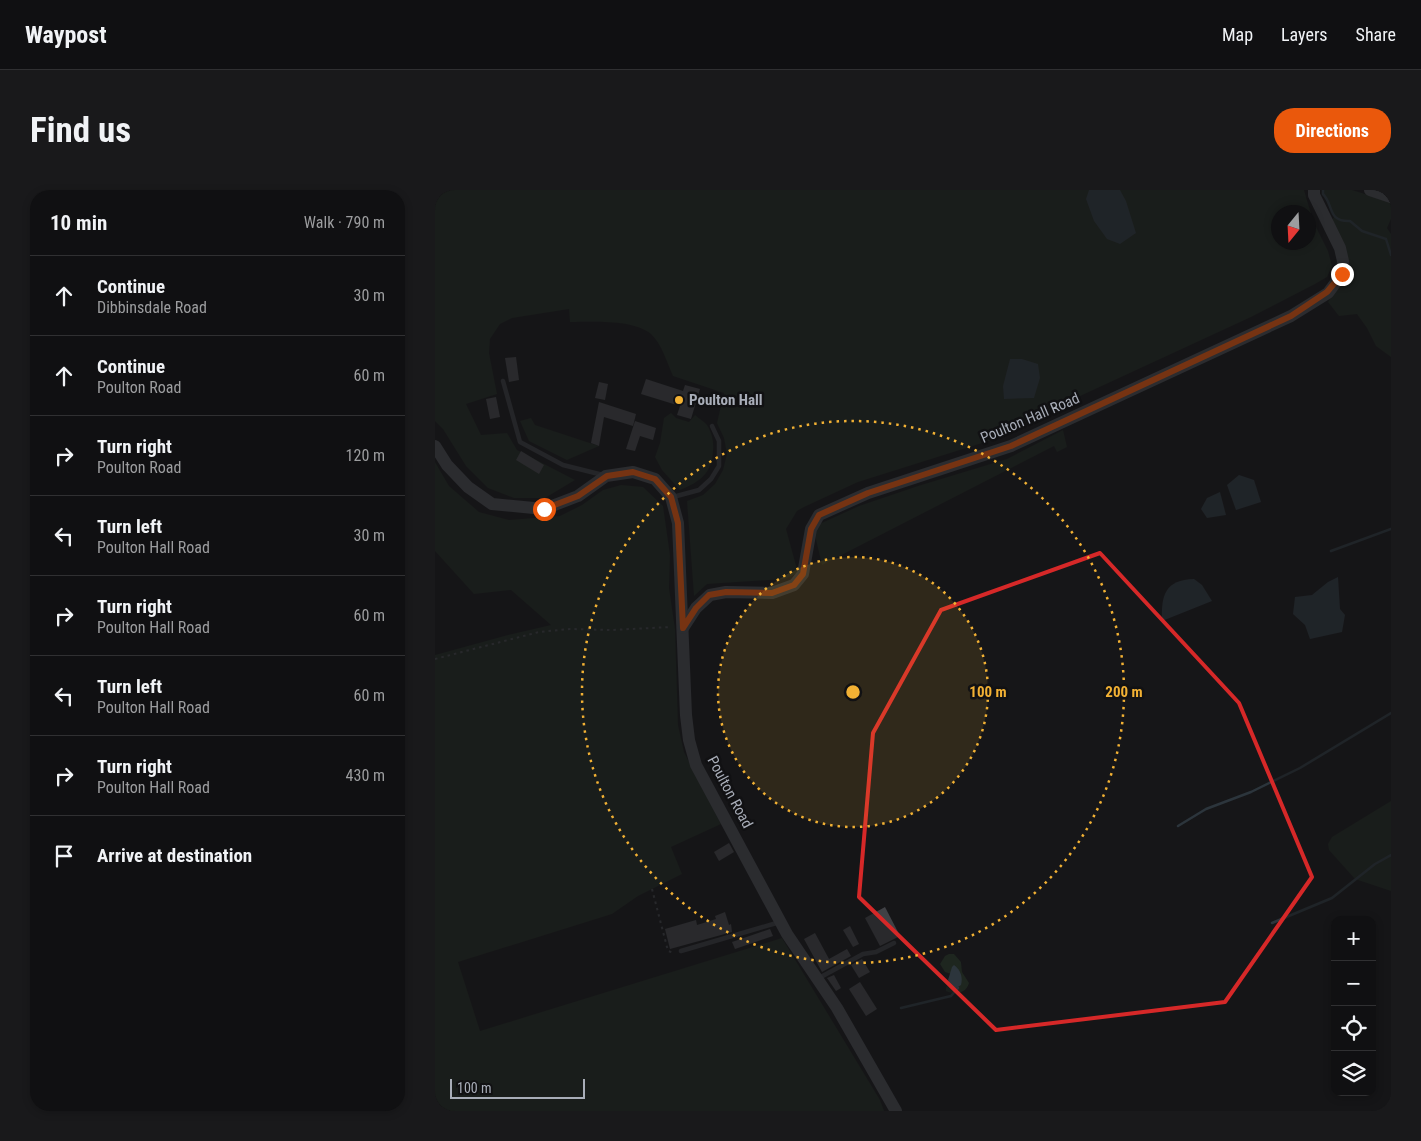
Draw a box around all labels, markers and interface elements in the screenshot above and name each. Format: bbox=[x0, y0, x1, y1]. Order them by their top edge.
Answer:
text: Waypost bbox=[25, 21, 107, 49]
text: Map bbox=[1222, 24, 1253, 45]
text: Layers bbox=[1281, 24, 1328, 45]
text: Share bbox=[1356, 24, 1396, 45]
button: Directions bbox=[1274, 108, 1391, 153]
text: Find us bbox=[30, 110, 131, 151]
north arrow bbox=[1271, 205, 1316, 250]
text: 10 min bbox=[50, 211, 107, 235]
text: Walk · 790 m bbox=[304, 213, 385, 232]
route end bbox=[1331, 263, 1354, 286]
text: Continue bbox=[97, 275, 165, 298]
icon: ahead bbox=[50, 282, 78, 310]
text: 30 m bbox=[353, 286, 385, 305]
text: Dibbinsdale Road bbox=[97, 298, 207, 317]
text: Continue bbox=[97, 355, 165, 378]
icon: ahead bbox=[50, 362, 78, 390]
text: 60 m bbox=[353, 366, 385, 385]
text: Poulton Road bbox=[97, 378, 181, 397]
street label: Poulton Hall Road bbox=[978, 389, 1082, 447]
place label: Poulton Hall bbox=[689, 391, 763, 409]
marker: Poulton Hall bbox=[673, 394, 685, 406]
text: Turn right bbox=[97, 435, 172, 458]
icon: right bbox=[50, 442, 78, 470]
text: 120 m bbox=[346, 446, 385, 465]
text: Poulton Road bbox=[97, 458, 181, 477]
route start bbox=[533, 498, 556, 521]
text: Turn left bbox=[97, 515, 162, 538]
icon: left bbox=[50, 522, 78, 550]
text: 30 m bbox=[353, 526, 385, 545]
text: Poulton Hall Road bbox=[97, 538, 210, 557]
text: Turn right bbox=[97, 595, 172, 618]
icon: right bbox=[50, 602, 78, 630]
text: 60 m bbox=[353, 606, 385, 625]
text: Poulton Hall Road bbox=[97, 618, 210, 637]
text: Turn left bbox=[97, 675, 162, 698]
icon: left bbox=[50, 682, 78, 710]
centre of rings bbox=[844, 683, 862, 701]
text: 100 m bbox=[969, 683, 1007, 701]
text: 200 m bbox=[1105, 683, 1143, 701]
text: 60 m bbox=[353, 686, 385, 705]
text: Poulton Hall Road bbox=[97, 698, 210, 717]
street label: Poulton Road bbox=[703, 753, 757, 831]
text: Turn right bbox=[97, 755, 172, 778]
icon: right bbox=[50, 762, 78, 790]
text: 430 m bbox=[346, 766, 385, 785]
text: Poulton Hall Road bbox=[97, 778, 210, 797]
icon: arrive bbox=[50, 842, 78, 870]
text: Arrive at destination bbox=[97, 844, 252, 867]
map controls bbox=[1331, 916, 1376, 1096]
button: + bbox=[1331, 916, 1376, 961]
button: − bbox=[1331, 961, 1376, 1006]
button: locate bbox=[1331, 1006, 1376, 1051]
button: layers bbox=[1331, 1051, 1376, 1096]
scale bar bbox=[450, 1076, 585, 1099]
text: 100 m bbox=[457, 1080, 492, 1096]

